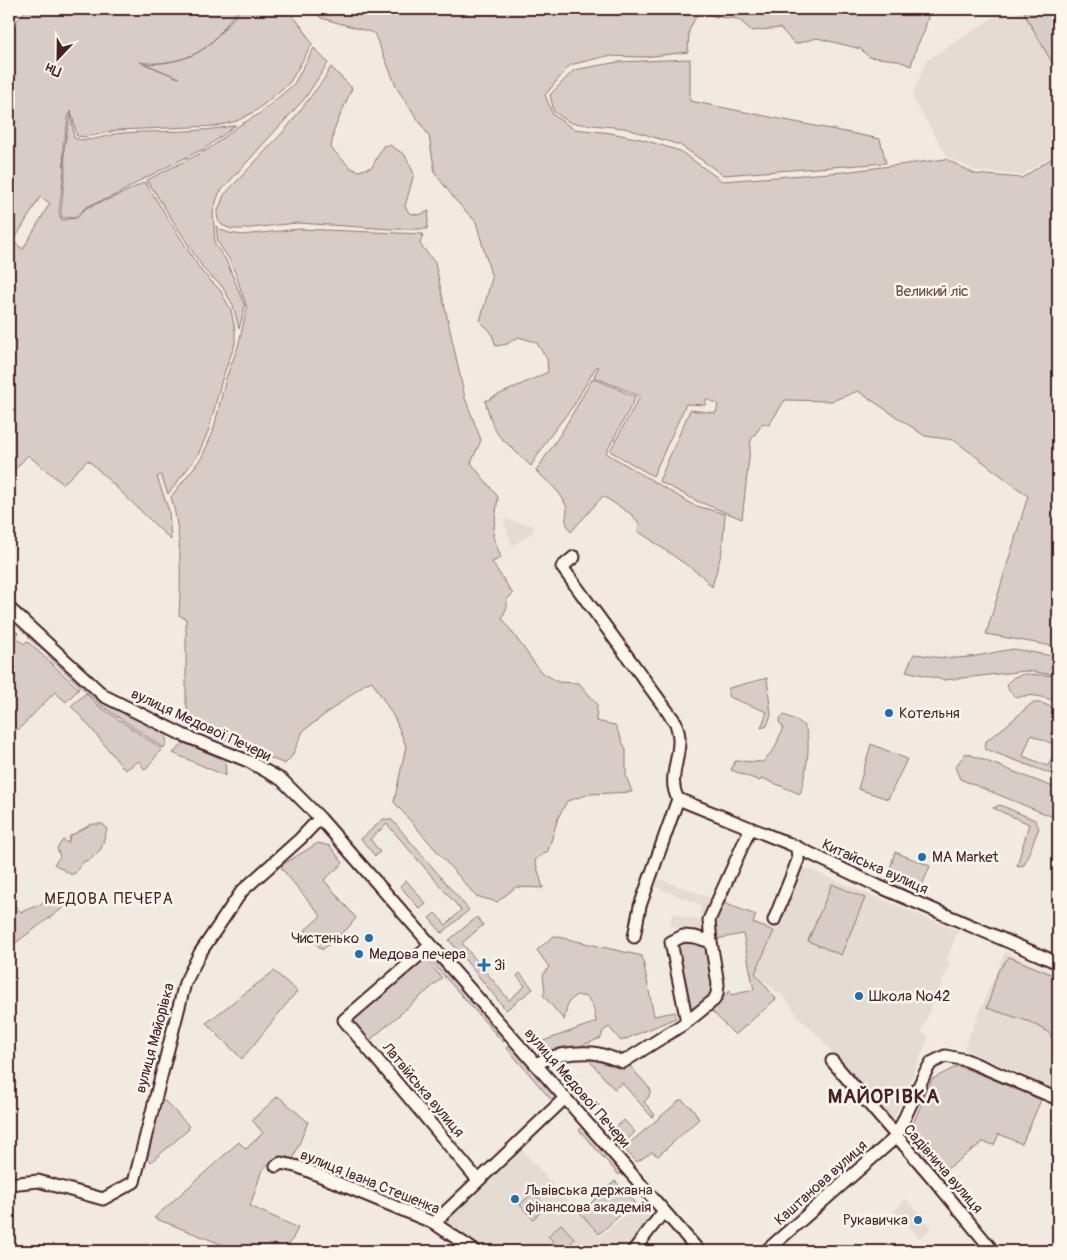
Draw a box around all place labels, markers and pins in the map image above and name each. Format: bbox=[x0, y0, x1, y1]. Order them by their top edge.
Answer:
place label: Котельня bbox=[899, 704, 960, 723]
marker: Котельня bbox=[883, 707, 895, 719]
place label: MA Market bbox=[932, 848, 1000, 867]
marker: MA Market bbox=[916, 851, 928, 863]
place label: Чистенько bbox=[291, 929, 359, 948]
marker: Чистенько bbox=[363, 932, 375, 944]
place label: Медова печера bbox=[369, 945, 466, 964]
marker: Медова печера bbox=[353, 948, 365, 960]
place label: 3і bbox=[494, 956, 505, 975]
marker: 3і bbox=[478, 959, 490, 971]
place label: Школа №42 bbox=[869, 987, 950, 1006]
marker: Школа №42 bbox=[853, 990, 865, 1002]
place label: Львівська державна фінансова академія bbox=[524, 1181, 653, 1217]
marker: Львівська державна фінансова академія bbox=[509, 1193, 521, 1205]
place label: Рукавичка bbox=[843, 1211, 908, 1230]
marker: Рукавичка bbox=[912, 1214, 924, 1226]

